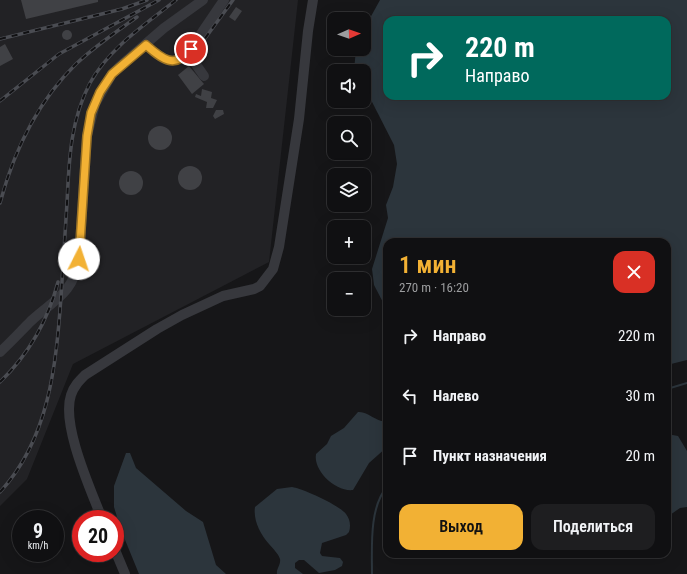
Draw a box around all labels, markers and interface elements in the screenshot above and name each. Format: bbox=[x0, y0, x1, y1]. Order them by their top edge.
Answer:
north arrow bbox=[327, 12, 371, 56]
map controls bbox=[327, 12, 371, 316]
text: 220 m bbox=[465, 31, 535, 64]
pin bbox=[174, 32, 208, 66]
icon: right bbox=[399, 32, 451, 84]
icon: arrive bbox=[180, 38, 202, 60]
button: sound bbox=[327, 64, 371, 108]
text: Направо bbox=[465, 65, 530, 86]
button: search bbox=[327, 116, 371, 160]
button: layers bbox=[327, 168, 371, 212]
button: + bbox=[327, 220, 371, 264]
position arrow bbox=[58, 238, 100, 280]
text: 1 мин bbox=[399, 251, 457, 279]
button: close bbox=[613, 251, 655, 293]
button: − bbox=[327, 272, 371, 316]
text: 270 m · 16:20 bbox=[399, 280, 469, 295]
icon: right bbox=[399, 325, 421, 347]
text: Направо bbox=[433, 327, 486, 345]
text: 220 m bbox=[618, 327, 655, 345]
icon: left bbox=[399, 385, 421, 407]
text: Налево bbox=[433, 387, 479, 405]
text: 30 m bbox=[625, 387, 655, 405]
icon: arrive bbox=[399, 445, 421, 467]
text: Пункт назначения bbox=[433, 447, 547, 465]
text: 20 m bbox=[625, 447, 655, 465]
button: Выход bbox=[399, 504, 523, 550]
button: Поделиться bbox=[531, 504, 655, 550]
speed limit sign: 20 bbox=[72, 510, 124, 562]
text: 9 bbox=[33, 519, 43, 543]
text: km/h bbox=[28, 540, 48, 551]

